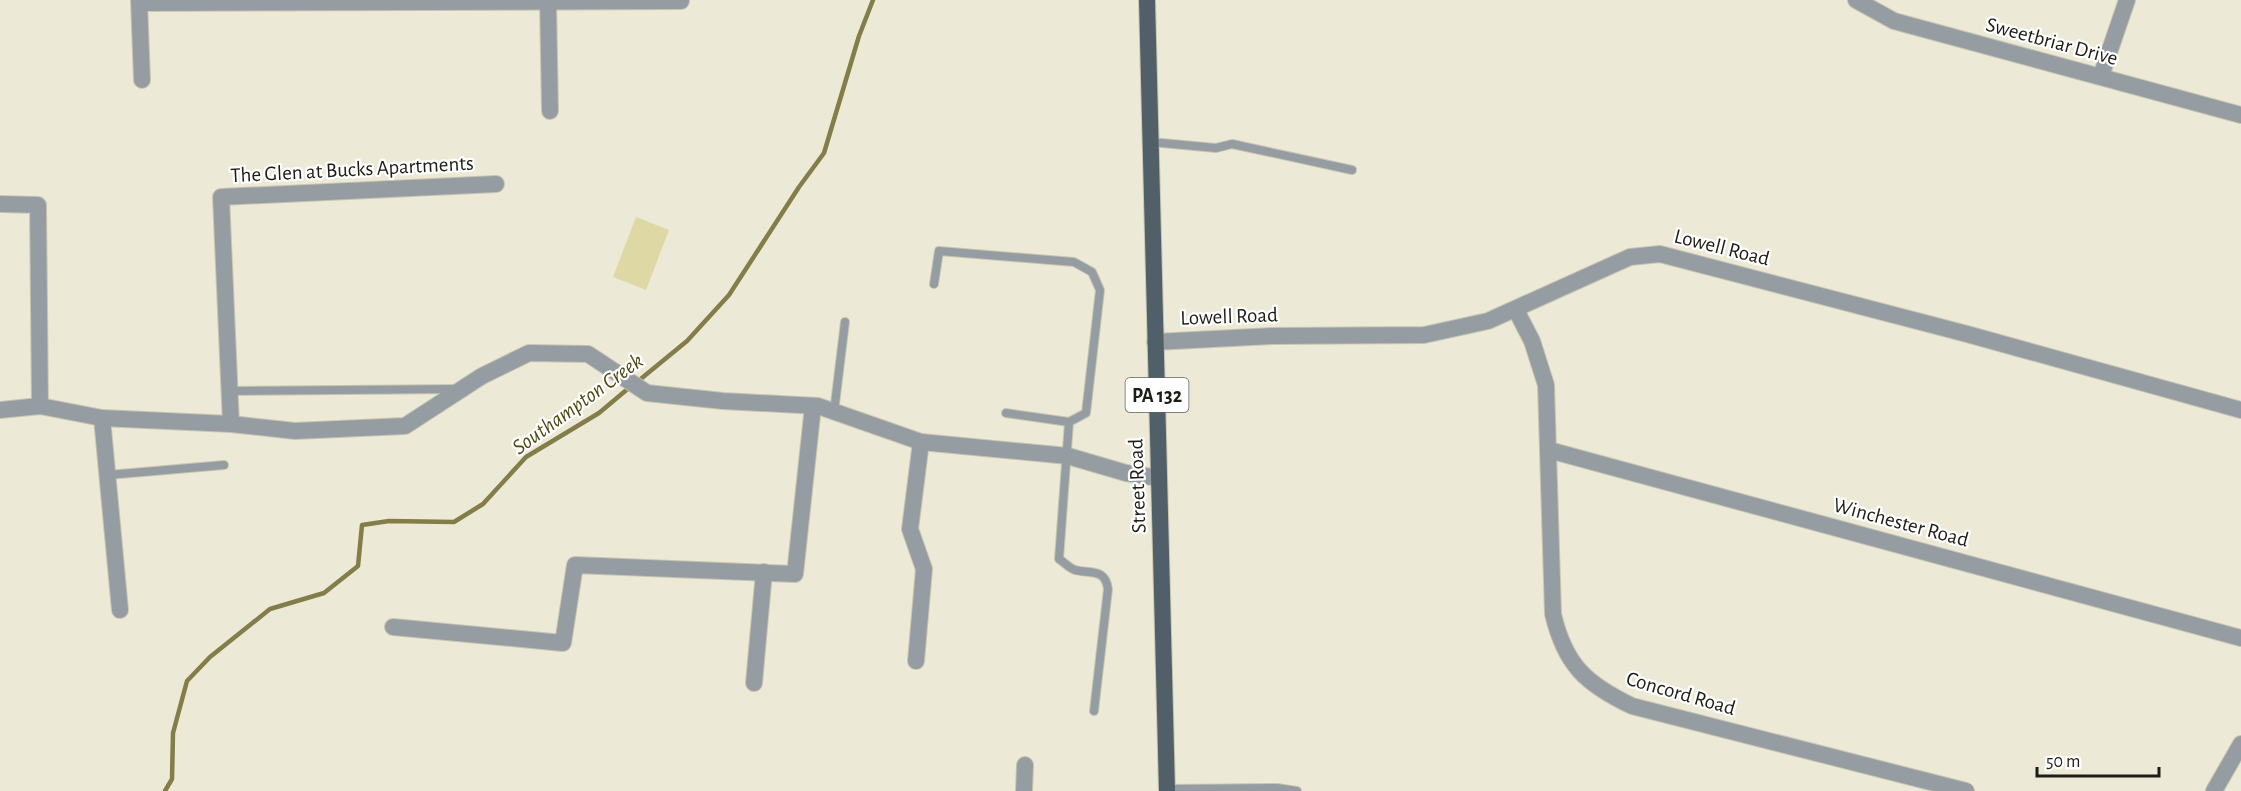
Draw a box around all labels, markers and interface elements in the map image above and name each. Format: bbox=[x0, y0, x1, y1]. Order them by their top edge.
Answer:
street label: Sweetbriar Drive bbox=[1984, 14, 2120, 69]
street label: The Glen at Bucks Apartments bbox=[230, 153, 474, 186]
street label: Lowell Road bbox=[1672, 225, 1772, 270]
street label: Lowell Road bbox=[1180, 304, 1278, 329]
water label: Southampton Creek bbox=[508, 349, 648, 459]
road number: PA 132 bbox=[1126, 378, 1188, 412]
street label: Street Road bbox=[1125, 438, 1150, 534]
street label: Winchester Road bbox=[1831, 494, 1971, 551]
street label: Concord Road bbox=[1624, 668, 1738, 719]
scale bar bbox=[2037, 740, 2158, 778]
text: 50 m bbox=[2046, 753, 2080, 771]

